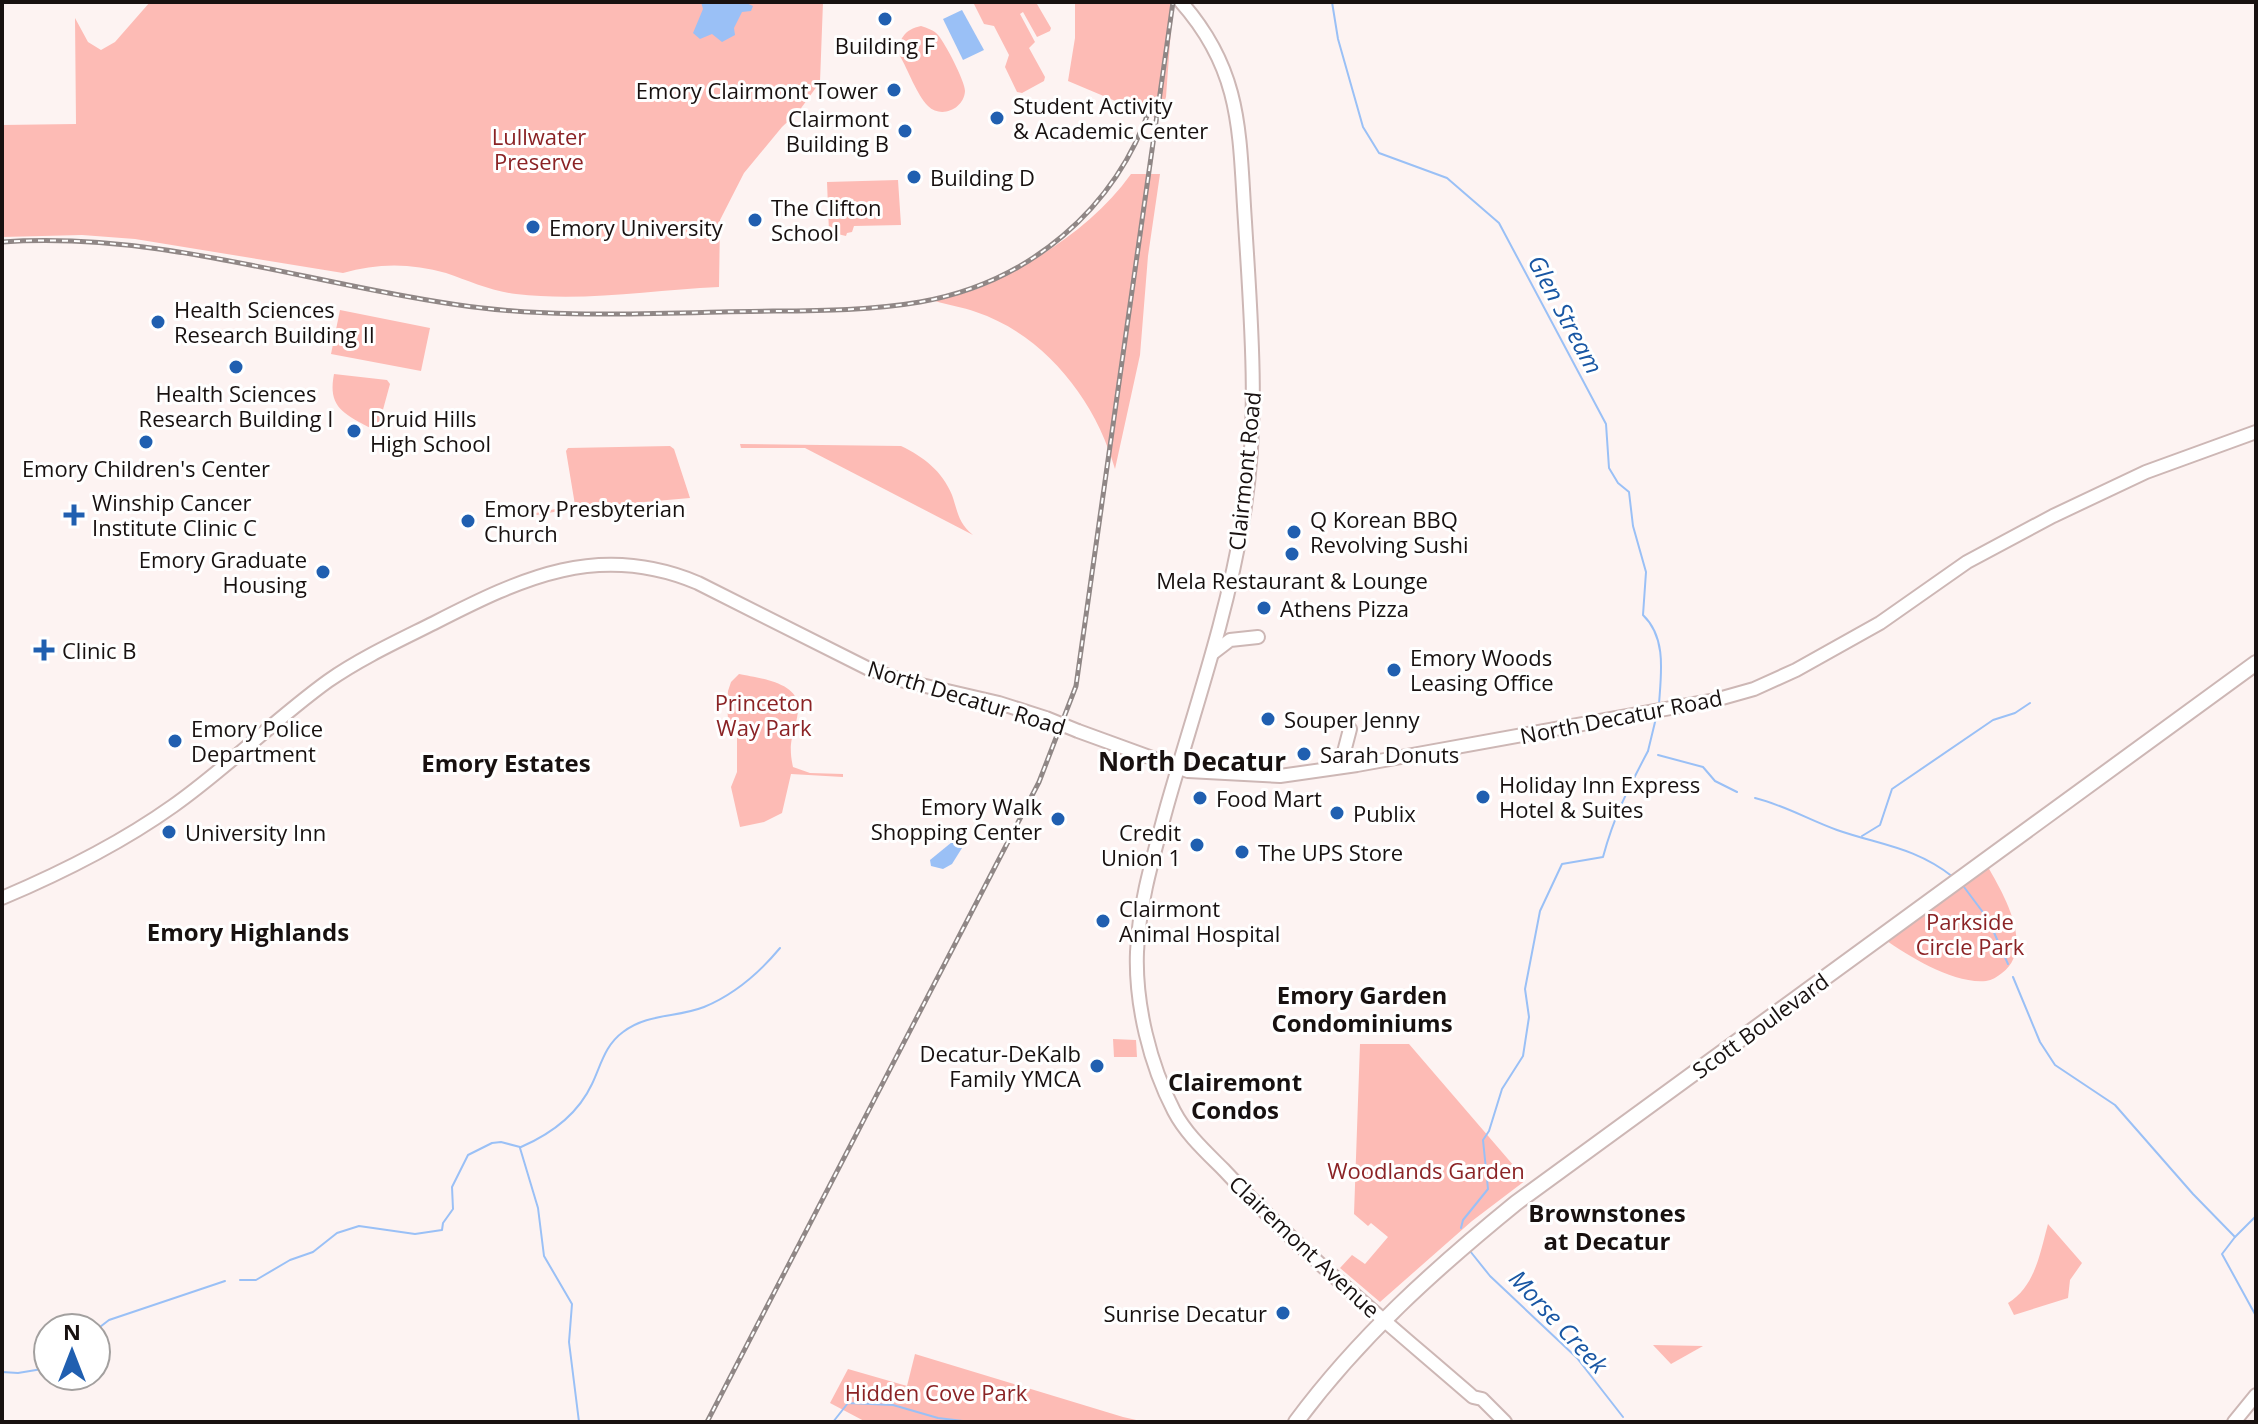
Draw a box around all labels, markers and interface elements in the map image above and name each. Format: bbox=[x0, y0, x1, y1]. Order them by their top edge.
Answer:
marker: Building F bbox=[876, 10, 894, 28]
place label: Building F bbox=[835, 30, 935, 60]
place label: Emory Clairmont Tower bbox=[636, 75, 878, 105]
marker: Emory Clairmont Tower bbox=[885, 81, 903, 99]
place label: Student Activity & Academic Center bbox=[1013, 90, 1208, 145]
place label: Clairmont Building B bbox=[786, 103, 889, 158]
marker: Student Activity & Academic Center bbox=[988, 109, 1006, 127]
park label: Lullwater Preserve bbox=[492, 121, 586, 176]
marker: Clairmont Building B bbox=[896, 122, 914, 140]
place label: Building D bbox=[930, 162, 1035, 192]
marker: Building D bbox=[905, 168, 923, 186]
place label: The Clifton School bbox=[771, 192, 882, 247]
marker: The Clifton School bbox=[746, 211, 764, 229]
place label: Emory University bbox=[549, 212, 724, 242]
marker: Emory University bbox=[524, 218, 542, 236]
water label: Glen Stream bbox=[1521, 249, 1611, 379]
place label: Health Sciences Research Building II bbox=[174, 294, 375, 349]
marker: Health Sciences Research Building II bbox=[149, 313, 167, 331]
marker: Health Sciences Research Building I bbox=[227, 358, 245, 376]
place label: Health Sciences Research Building I bbox=[139, 378, 333, 433]
street label: Clairmont Road bbox=[1221, 390, 1267, 552]
place label: Druid Hills High School bbox=[370, 403, 491, 458]
marker: Druid Hills High School bbox=[345, 422, 363, 440]
marker: Emory Children's Center bbox=[137, 433, 155, 451]
place label: Emory Children's Center bbox=[22, 453, 270, 483]
place label: Winship Cancer Institute Clinic C bbox=[92, 487, 257, 542]
place label: Emory Presbyterian Church bbox=[484, 493, 686, 548]
marker: Winship Cancer Institute Clinic C bbox=[63, 504, 85, 526]
place label: Q Korean BBQ Revolving Sushi bbox=[1310, 504, 1469, 559]
marker: Emory Presbyterian Church bbox=[459, 512, 477, 530]
marker: Q Korean BBQ Revolving Sushi bbox=[1285, 523, 1303, 541]
place label: Emory Graduate Housing bbox=[139, 544, 307, 599]
marker: Mela Restaurant & Lounge bbox=[1283, 545, 1301, 563]
marker: Emory Graduate Housing bbox=[314, 563, 332, 581]
place label: Mela Restaurant & Lounge bbox=[1156, 565, 1428, 595]
place label: Athens Pizza bbox=[1280, 593, 1409, 623]
marker: Athens Pizza bbox=[1255, 599, 1273, 617]
place label: Clinic B bbox=[62, 635, 136, 665]
marker: Clinic B bbox=[33, 639, 55, 661]
place label: Emory Woods Leasing Office bbox=[1410, 642, 1554, 697]
street label: North Decatur Road bbox=[864, 653, 1070, 741]
marker: Emory Woods Leasing Office bbox=[1385, 661, 1403, 679]
street label: North Decatur Road bbox=[1517, 682, 1725, 750]
park label: Princeton Way Park bbox=[715, 687, 813, 742]
place label: Souper Jenny bbox=[1284, 704, 1421, 734]
marker: Souper Jenny bbox=[1259, 710, 1277, 728]
place label: Emory Police Department bbox=[191, 713, 323, 768]
marker: Emory Police Department bbox=[166, 732, 184, 750]
place label: Sarah Donuts bbox=[1320, 739, 1459, 769]
district label: North Decatur bbox=[1098, 743, 1286, 779]
marker: Sarah Donuts bbox=[1295, 745, 1313, 763]
district label: Emory Estates bbox=[421, 746, 591, 779]
place label: Holiday Inn Express Hotel & Suites bbox=[1499, 769, 1700, 824]
place label: Food Mart bbox=[1216, 783, 1322, 813]
marker: Holiday Inn Express Hotel & Suites bbox=[1474, 788, 1492, 806]
marker: Food Mart bbox=[1191, 789, 1209, 807]
place label: Emory Walk Shopping Center bbox=[871, 791, 1042, 846]
place label: Publix bbox=[1353, 798, 1416, 828]
marker: Publix bbox=[1328, 804, 1346, 822]
marker: Emory Walk Shopping Center bbox=[1049, 810, 1067, 828]
place label: University Inn bbox=[185, 817, 326, 847]
place label: Credit Union 1 bbox=[1101, 817, 1181, 872]
marker: University Inn bbox=[160, 823, 178, 841]
marker: Credit Union 1 bbox=[1188, 836, 1206, 854]
place label: The UPS Store bbox=[1258, 837, 1403, 867]
marker: The UPS Store bbox=[1233, 843, 1251, 861]
place label: Clairmont Animal Hospital bbox=[1119, 893, 1280, 948]
park label: Parkside Circle Park bbox=[1916, 906, 2025, 961]
marker: Clairmont Animal Hospital bbox=[1094, 912, 1112, 930]
district label: Emory Highlands bbox=[147, 915, 349, 948]
street label: Scott Boulevard bbox=[1686, 965, 1834, 1085]
district label: Emory Garden Condominiums bbox=[1271, 978, 1453, 1039]
place label: Decatur-DeKalb Family YMCA bbox=[919, 1038, 1081, 1093]
marker: Decatur-DeKalb Family YMCA bbox=[1088, 1057, 1106, 1075]
district label: Clairemont Condos bbox=[1168, 1065, 1302, 1126]
park label: Woodlands Garden bbox=[1327, 1155, 1525, 1185]
street label: Clairemont Avenue bbox=[1223, 1168, 1387, 1324]
district label: Brownstones at Decatur bbox=[1528, 1196, 1686, 1257]
water label: Morse Creek bbox=[1502, 1262, 1617, 1381]
place label: Sunrise Decatur bbox=[1103, 1298, 1267, 1328]
marker: Sunrise Decatur bbox=[1274, 1304, 1292, 1322]
north arrow bbox=[32, 1312, 112, 1392]
text: N bbox=[63, 1316, 81, 1346]
park label: Hidden Cove Park bbox=[845, 1377, 1028, 1407]

